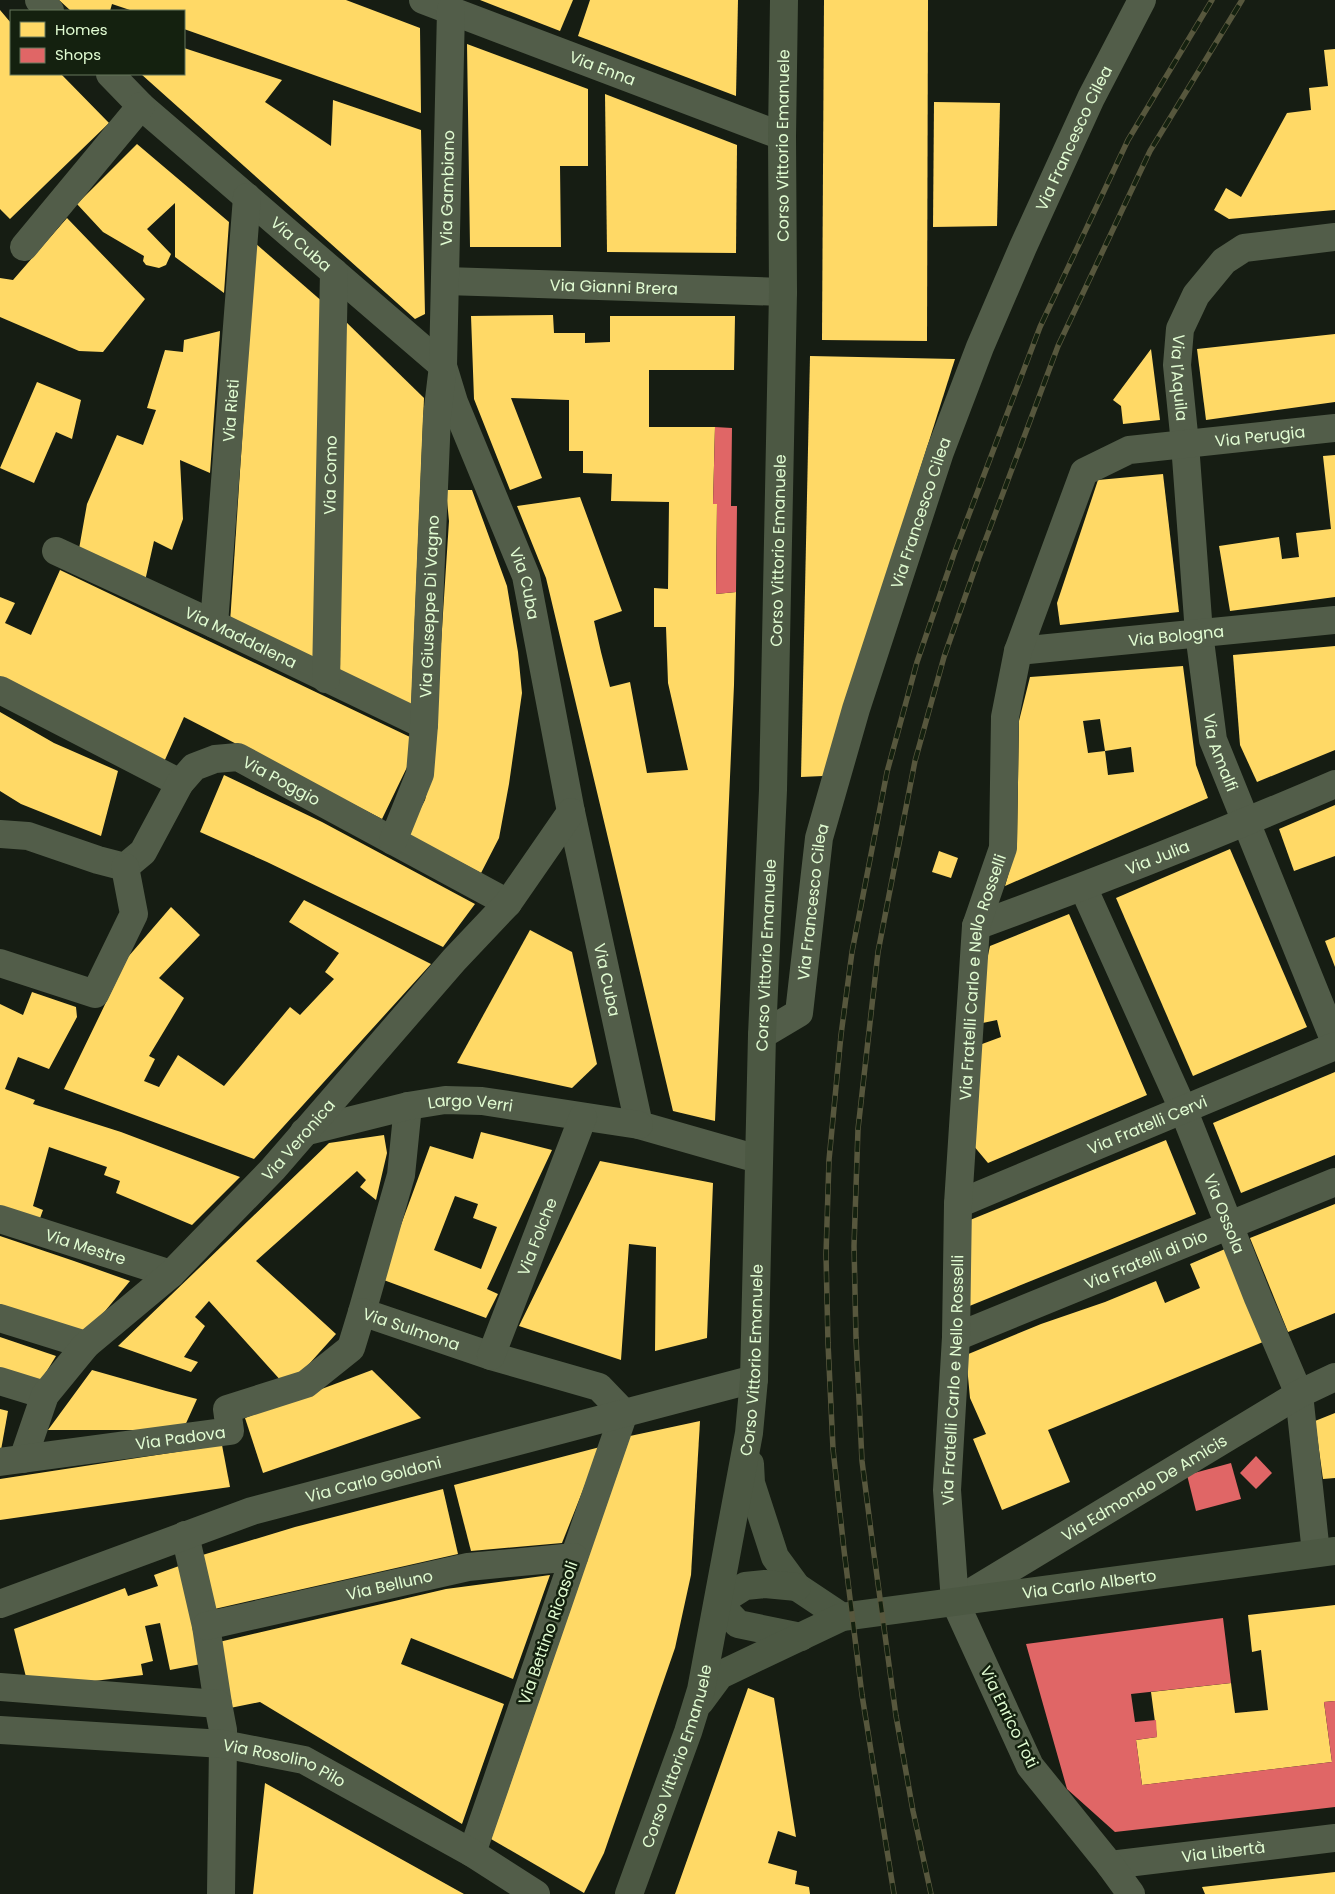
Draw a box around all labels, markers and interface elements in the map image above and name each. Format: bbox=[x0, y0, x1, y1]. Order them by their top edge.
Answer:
legend bbox=[10, 10, 185, 75]
text: Homes bbox=[55, 19, 108, 40]
text: Shops bbox=[55, 44, 101, 65]
street label: Via Enna bbox=[566, 45, 639, 91]
street label: Corso Vittorio Emanuele bbox=[770, 49, 795, 242]
street label: Via Francesco Cilea bbox=[1030, 61, 1118, 215]
street label: Via Gambiano bbox=[434, 130, 460, 246]
street label: Via Cuba bbox=[266, 211, 337, 277]
street label: Via Gianni Brera bbox=[549, 273, 678, 300]
street label: Via l'Aquila bbox=[1165, 333, 1194, 422]
street label: Via Rieti bbox=[217, 378, 244, 443]
street label: Via Perugia bbox=[1214, 420, 1306, 452]
street label: Via Francesco Cilea bbox=[885, 434, 956, 591]
street label: Via Como bbox=[318, 435, 342, 515]
street label: Corso Vittorio Emanuele bbox=[764, 454, 791, 647]
street label: Via Giuseppe Di Vagno bbox=[414, 515, 444, 698]
street label: Via Cuba bbox=[504, 544, 546, 621]
street label: Via Maddalena bbox=[181, 601, 301, 674]
street label: Via Bologna bbox=[1127, 619, 1225, 652]
street label: Via Amalfi bbox=[1198, 712, 1244, 795]
street label: Via Poggio bbox=[239, 750, 324, 811]
street label: Via Francesco Cilea bbox=[791, 820, 834, 982]
street label: Via Julia bbox=[1122, 834, 1193, 880]
street label: Via Fratelli Carlo e Nello Rosselli bbox=[953, 851, 1012, 1101]
street label: Corso Vittorio Emanuele bbox=[750, 859, 781, 1052]
street label: Via Cuba bbox=[588, 941, 627, 1018]
street label: Largo Verri bbox=[426, 1089, 515, 1117]
street label: Via Fratelli Cervi bbox=[1084, 1089, 1210, 1160]
street label: Via Veronica bbox=[256, 1094, 340, 1186]
street label: Via Ossola bbox=[1198, 1170, 1251, 1257]
street label: Via Folche bbox=[512, 1194, 562, 1279]
street label: Via Mestre bbox=[42, 1223, 129, 1270]
street label: Via Fratelli di Dio bbox=[1081, 1224, 1211, 1295]
street label: Via Fratelli Carlo e Nello Rosselli bbox=[936, 1255, 969, 1506]
street label: Corso Vittorio Emanuele bbox=[733, 1264, 768, 1458]
street label: Via Sulmona bbox=[360, 1302, 463, 1356]
street label: Via Padova bbox=[134, 1420, 227, 1455]
street label: Via Edmondo De Amicis bbox=[1057, 1429, 1231, 1547]
street label: Via Carlo Goldoni bbox=[303, 1450, 444, 1508]
street label: Via Bettino Ricasoli bbox=[513, 1558, 583, 1708]
street label: Via Belluno bbox=[344, 1564, 435, 1606]
street label: Via Carlo Alberto bbox=[1021, 1564, 1158, 1604]
street label: Corso Vittorio Emanuele bbox=[635, 1662, 717, 1851]
street label: Via Enrico Toti bbox=[974, 1662, 1044, 1772]
street label: Via Rosolino Pilo bbox=[221, 1733, 350, 1792]
street label: Via Libertà bbox=[1180, 1835, 1266, 1868]

